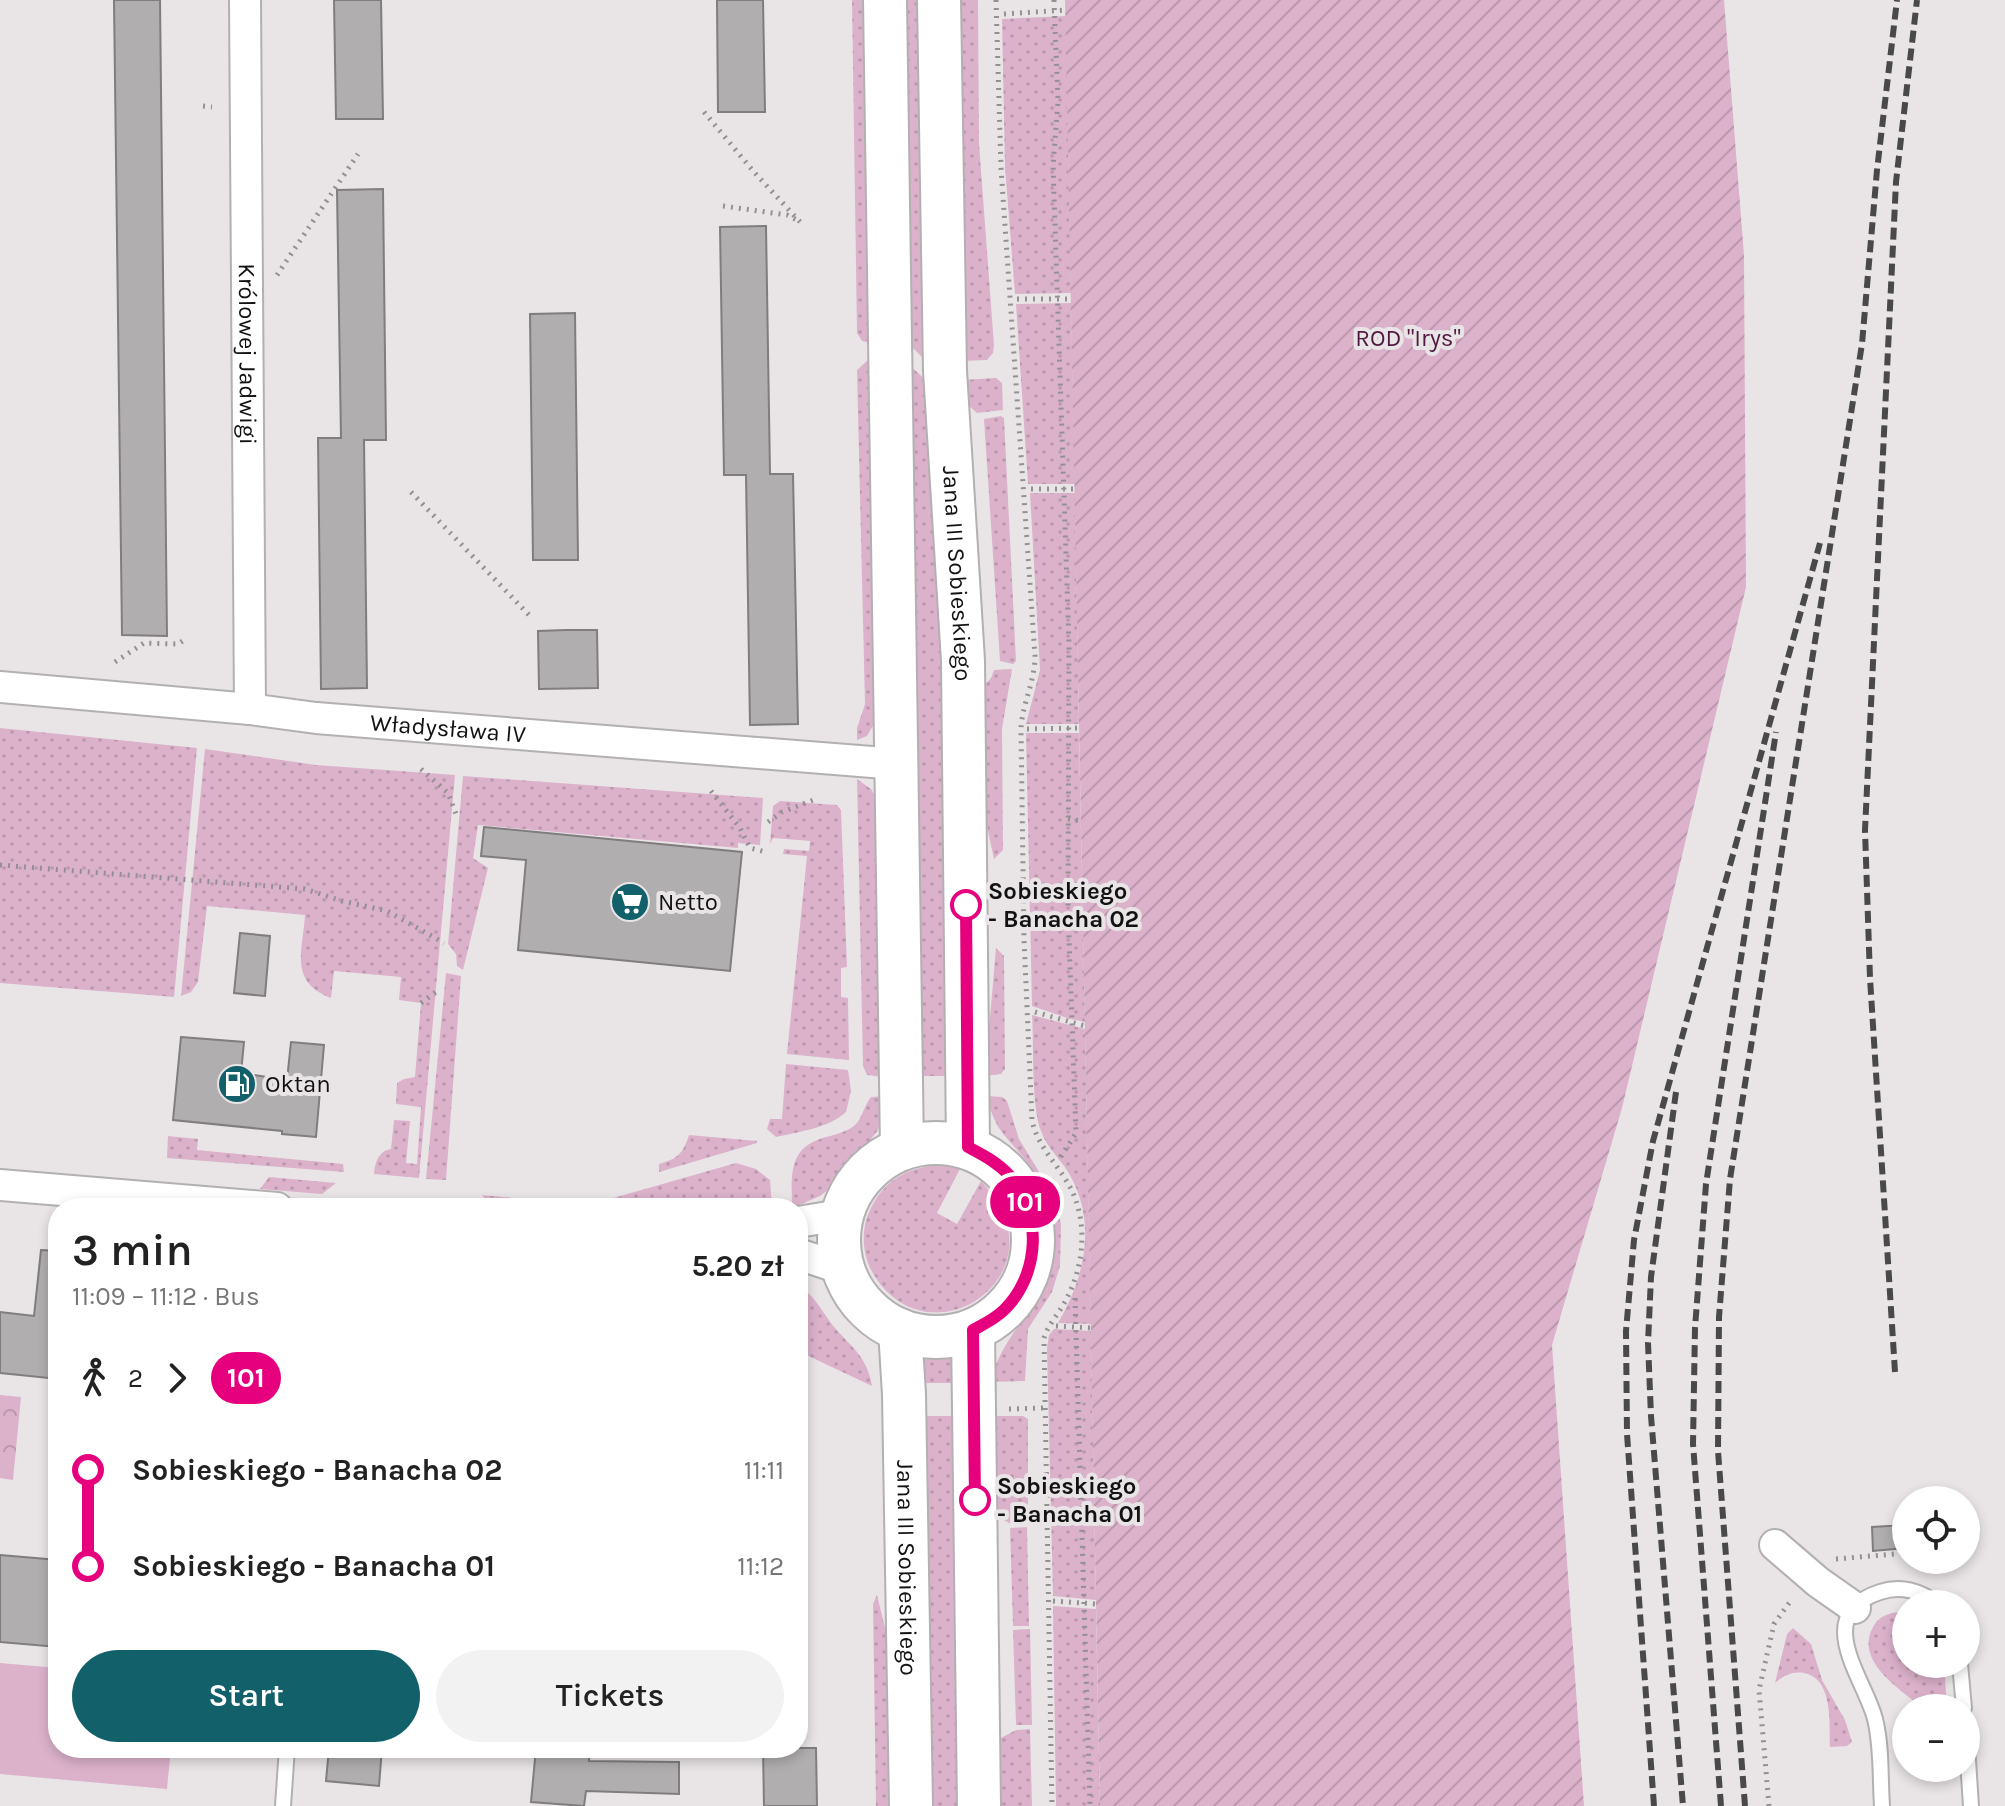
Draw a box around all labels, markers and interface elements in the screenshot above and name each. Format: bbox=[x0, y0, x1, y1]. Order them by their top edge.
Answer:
street label: Królowej Jadwigi bbox=[233, 263, 262, 445]
park label: ROD "Irys" bbox=[1355, 324, 1461, 352]
street label: Jana III Sobieskiego bbox=[937, 465, 977, 681]
street label: Władysława IV bbox=[369, 708, 527, 749]
place label: Sobieskiego - Banacha 02 bbox=[988, 877, 1139, 933]
supermarket icon: Netto bbox=[609, 881, 651, 923]
place label: Netto bbox=[658, 888, 718, 916]
marker: Sobieskiego - Banacha 02 bbox=[951, 890, 981, 920]
fuel station icon: Oktan bbox=[216, 1063, 258, 1105]
place label: Oktan bbox=[265, 1070, 331, 1098]
line badge: 101 bbox=[979, 1176, 1071, 1228]
text: 101 bbox=[1006, 1185, 1044, 1218]
text: 3 min bbox=[72, 1225, 193, 1276]
text: 5.20 zł bbox=[691, 1248, 784, 1284]
text: 11:09 – 11:12 · Bus bbox=[72, 1281, 260, 1312]
icon: walk bbox=[72, 1356, 116, 1400]
icon: forward bbox=[155, 1356, 199, 1400]
text: 101 bbox=[227, 1361, 265, 1394]
text: 2 bbox=[128, 1363, 143, 1394]
text: Sobieskiego - Banacha 02 bbox=[132, 1452, 502, 1488]
text: 11:11 bbox=[744, 1455, 784, 1486]
street label: Jana III Sobieskiego bbox=[891, 1460, 923, 1676]
place label: Sobieskiego - Banacha 01 bbox=[997, 1472, 1142, 1528]
marker: Sobieskiego - Banacha 01 bbox=[960, 1485, 990, 1515]
map controls bbox=[1892, 1486, 1980, 1782]
button: locate bbox=[1892, 1486, 1980, 1574]
text: Sobieskiego - Banacha 01 bbox=[132, 1548, 495, 1584]
text: 11:12 bbox=[737, 1551, 784, 1582]
button: + bbox=[1892, 1590, 1980, 1678]
button: Start bbox=[72, 1650, 420, 1742]
button: Tickets bbox=[436, 1650, 784, 1742]
button: − bbox=[1892, 1694, 1980, 1782]

